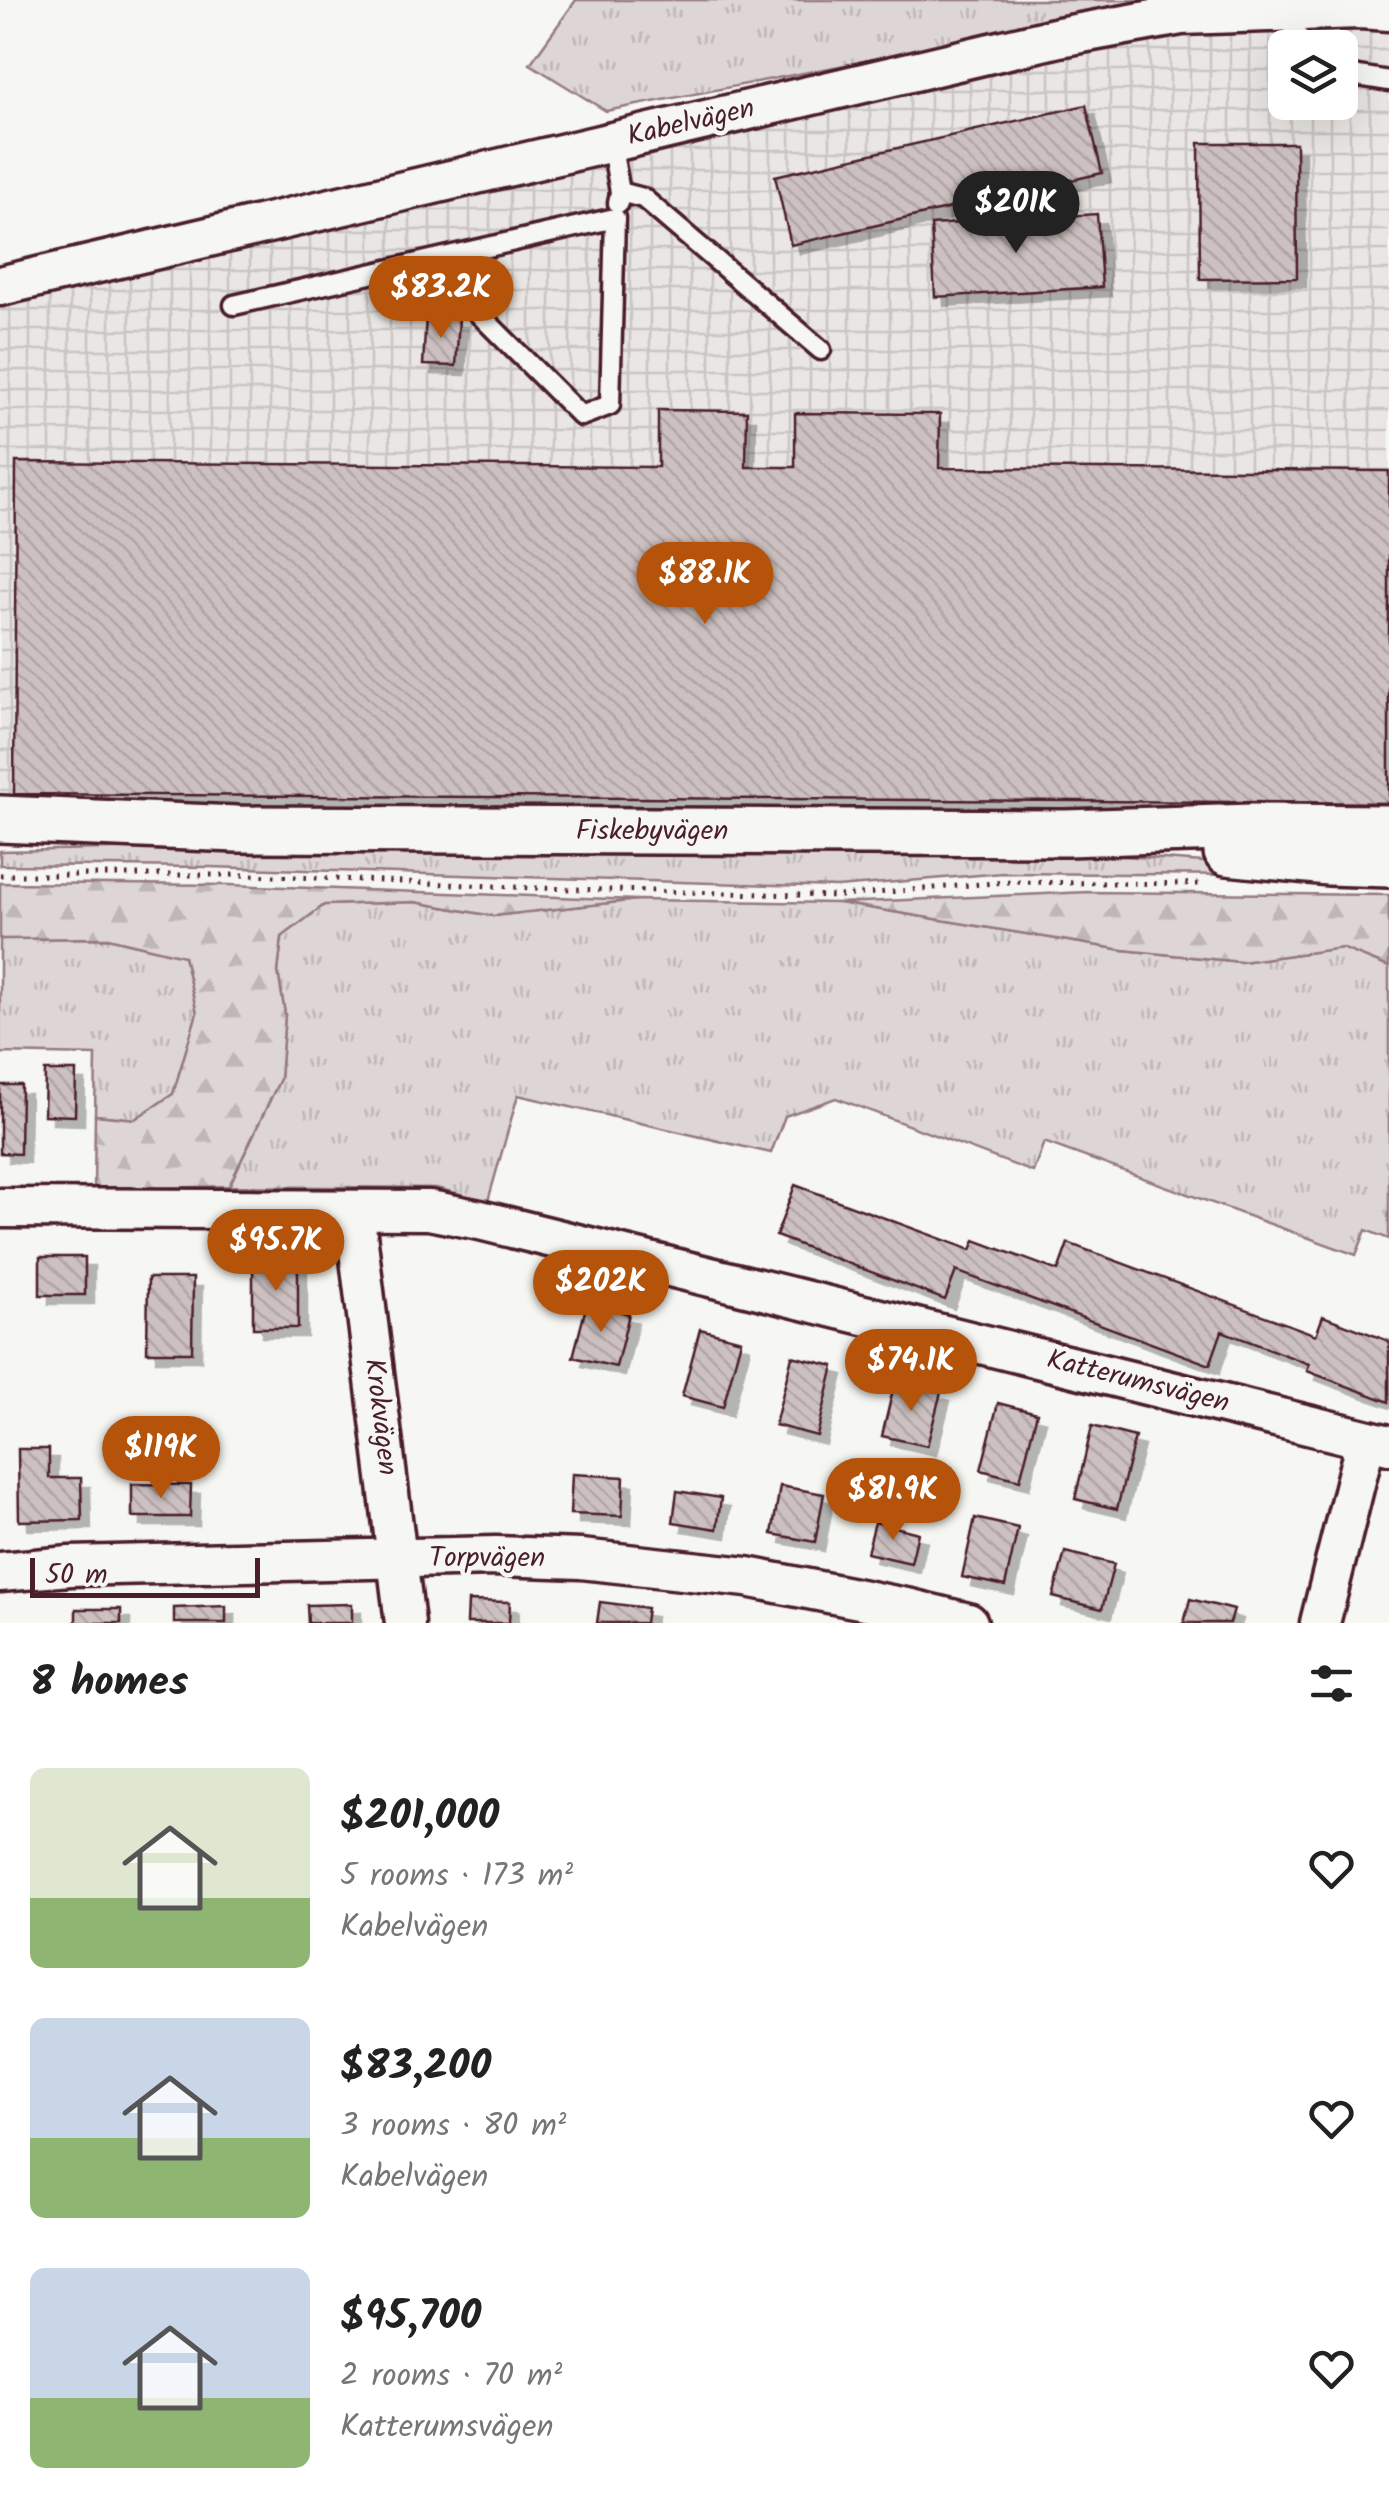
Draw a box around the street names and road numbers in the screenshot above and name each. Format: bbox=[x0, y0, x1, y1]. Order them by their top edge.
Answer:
street label: Kabelvägen bbox=[623, 86, 759, 160]
street label: Fiskebyvägen bbox=[576, 809, 728, 854]
street label: Katterumsvägen bbox=[1042, 1338, 1234, 1426]
street label: Krokvägen bbox=[351, 1356, 409, 1478]
street label: Torpvägen bbox=[429, 1536, 545, 1581]

